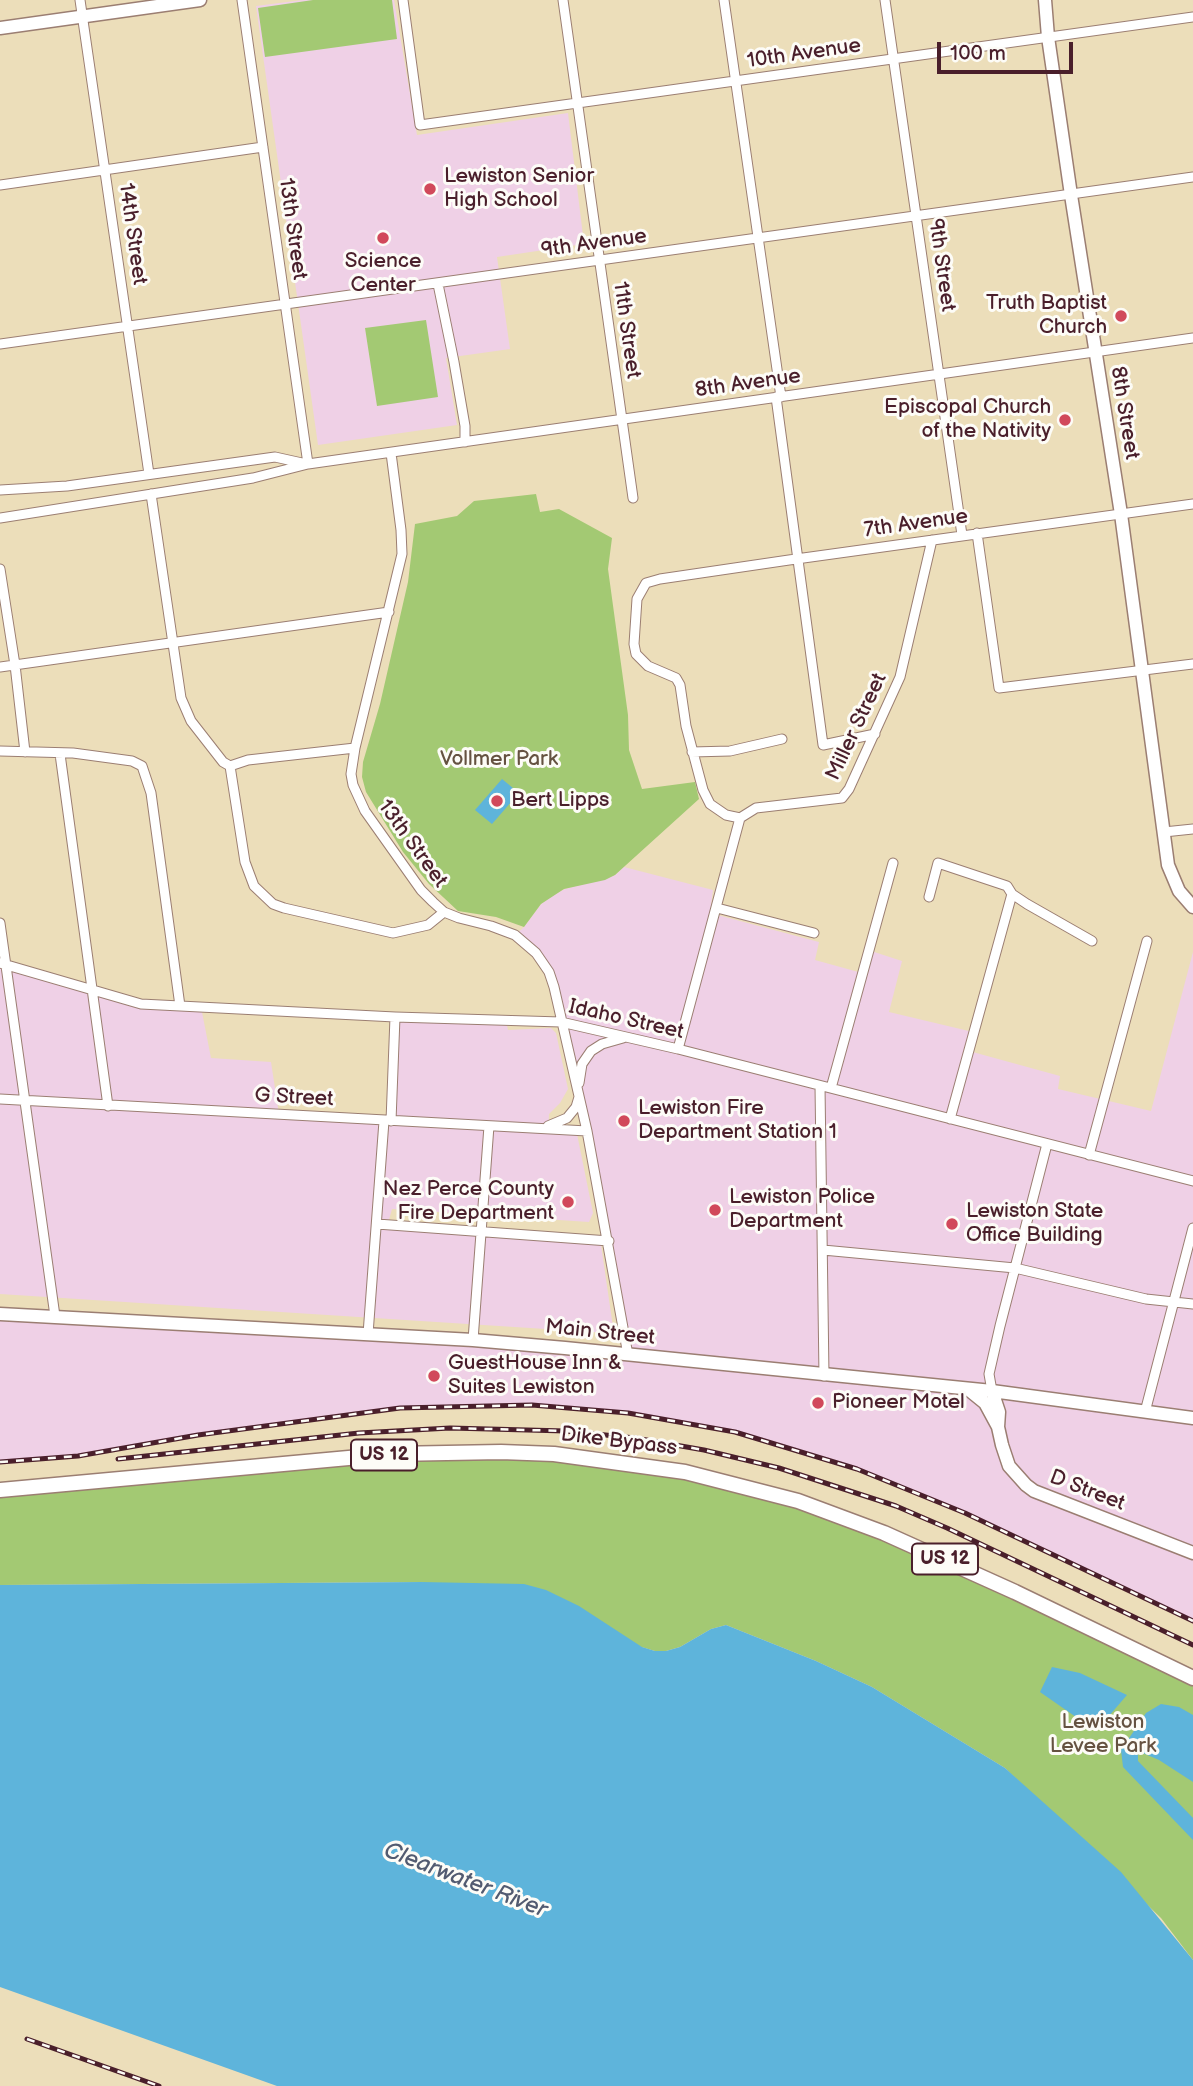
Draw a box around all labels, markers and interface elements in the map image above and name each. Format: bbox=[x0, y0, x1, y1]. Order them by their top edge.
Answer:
scale bar bbox=[941, 28, 1078, 72]
street label: 10th Avenue bbox=[745, 34, 863, 74]
text: 100 m bbox=[950, 41, 1006, 66]
place label: Lewiston Senior High School bbox=[444, 164, 594, 214]
street label: 13th Street bbox=[272, 177, 312, 281]
marker: Lewiston Senior High School bbox=[422, 181, 438, 197]
street label: 14th Street bbox=[112, 182, 152, 286]
street label: 9th Street bbox=[922, 217, 960, 313]
street label: 9th Avenue bbox=[540, 224, 648, 264]
marker: Science Center bbox=[375, 230, 391, 246]
place label: Science Center bbox=[345, 249, 421, 299]
street label: 11th Street bbox=[607, 280, 645, 380]
place label: Truth Baptist Church bbox=[986, 291, 1107, 341]
marker: Truth Baptist Church bbox=[1113, 308, 1129, 324]
street label: 8th Avenue bbox=[694, 364, 802, 404]
street label: 8th Street bbox=[1104, 365, 1144, 461]
place label: Episcopal Church of the Nativity bbox=[884, 395, 1051, 445]
marker: Episcopal Church of the Nativity bbox=[1057, 412, 1073, 428]
street label: 7th Avenue bbox=[862, 504, 970, 544]
street label: Miller Street bbox=[821, 669, 893, 785]
park label: Vollmer Park bbox=[440, 747, 558, 773]
place label: Bert Lipps bbox=[511, 788, 610, 814]
marker: Bert Lipps bbox=[489, 793, 505, 809]
street label: 13th Street bbox=[372, 795, 452, 893]
street label: Idaho Street bbox=[566, 995, 686, 1045]
street label: G Street bbox=[254, 1083, 334, 1113]
place label: Lewiston Fire Department Station 1 bbox=[638, 1096, 837, 1146]
marker: Lewiston Fire Department Station 1 bbox=[616, 1113, 632, 1129]
place label: Nez Perce County Fire Department bbox=[383, 1177, 554, 1227]
place label: Lewiston Police Department bbox=[729, 1185, 875, 1235]
marker: Nez Perce County Fire Department bbox=[560, 1194, 576, 1210]
place label: Lewiston State Office Building bbox=[966, 1199, 1103, 1249]
marker: Lewiston Police Department bbox=[707, 1202, 723, 1218]
marker: Lewiston State Office Building bbox=[944, 1216, 960, 1232]
street label: Main Street bbox=[544, 1315, 656, 1351]
place label: GuestHouse Inn & Suites Lewiston bbox=[448, 1351, 622, 1401]
marker: GuestHouse Inn & Suites Lewiston bbox=[426, 1368, 442, 1384]
place label: Pioneer Motel bbox=[832, 1390, 965, 1416]
marker: Pioneer Motel bbox=[810, 1395, 826, 1411]
street label: Dike Bypass bbox=[559, 1422, 679, 1462]
road number: US 12 bbox=[351, 1440, 417, 1470]
street label: D Street bbox=[1046, 1465, 1128, 1517]
road number: US 12 bbox=[912, 1544, 978, 1574]
park label: Lewiston Levee Park bbox=[1050, 1710, 1156, 1760]
water label: Clearwater River bbox=[380, 1837, 550, 1925]

